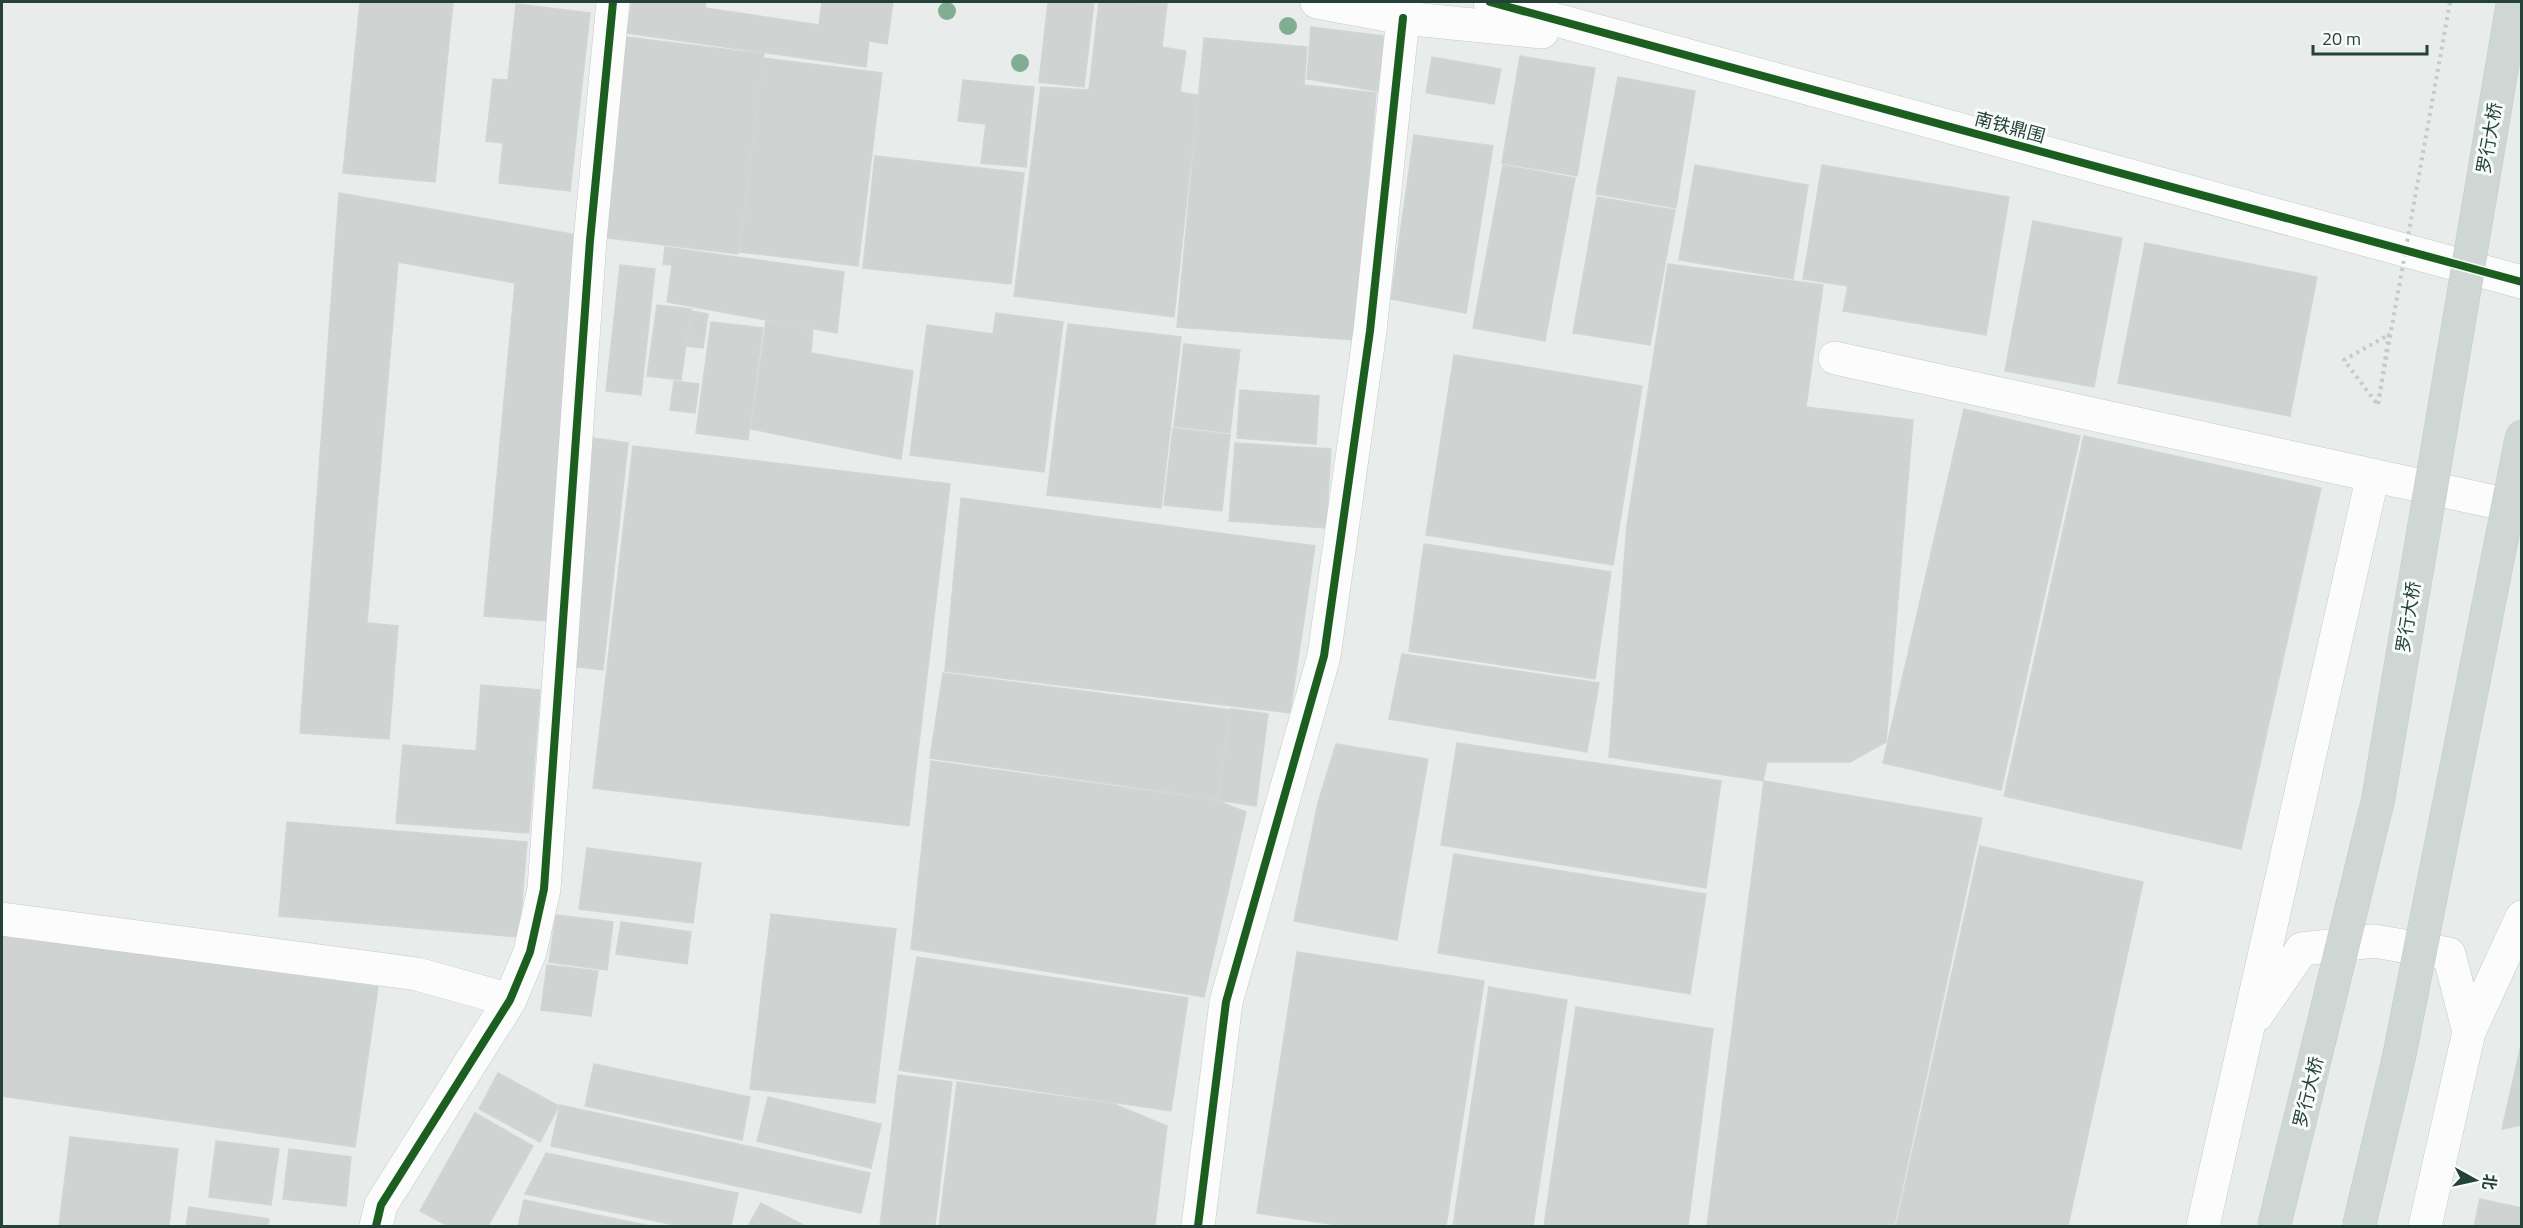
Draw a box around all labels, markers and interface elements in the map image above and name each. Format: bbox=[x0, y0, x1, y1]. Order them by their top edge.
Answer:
scale bar bbox=[2313, 18, 2427, 56]
text: 20 m bbox=[2322, 25, 2361, 52]
street label: 罗行大桥 bbox=[2469, 100, 2509, 176]
street label: 南铁鼎围 bbox=[1972, 105, 2048, 149]
street label: 罗行大桥 bbox=[2389, 579, 2427, 655]
street label: 罗行大桥 bbox=[2286, 1054, 2330, 1130]
north arrow bbox=[2445, 1150, 2505, 1210]
text: 北 bbox=[2477, 1172, 2503, 1192]

